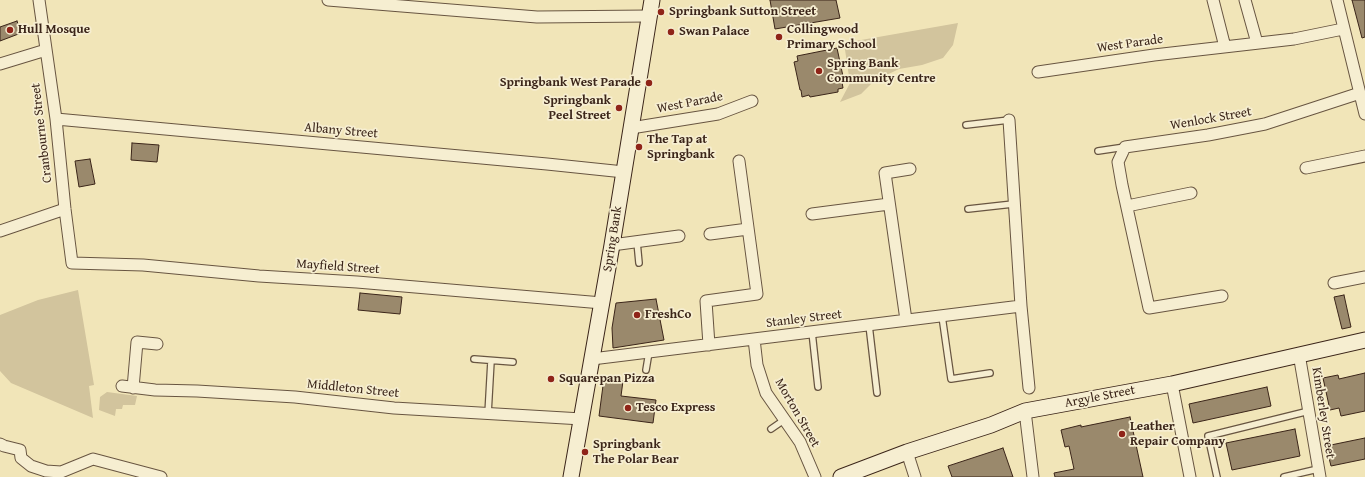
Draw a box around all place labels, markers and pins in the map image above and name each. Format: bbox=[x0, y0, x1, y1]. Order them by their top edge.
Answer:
place label: Springbank Sutton Street bbox=[669, 4, 816, 20]
marker: Springbank Sutton Street bbox=[656, 7, 666, 17]
place label: Hull Mosque bbox=[18, 22, 90, 38]
place label: Collingwood Primary School bbox=[787, 22, 876, 53]
place label: Swan Palace bbox=[679, 24, 750, 40]
marker: Hull Mosque bbox=[5, 25, 15, 35]
marker: Swan Palace bbox=[666, 27, 676, 37]
marker: Collingwood Primary School bbox=[774, 32, 784, 42]
place label: Spring Bank Community Centre bbox=[827, 56, 936, 87]
marker: Spring Bank Community Centre bbox=[814, 66, 824, 76]
place label: Springbank West Parade bbox=[500, 75, 641, 91]
marker: Springbank West Parade bbox=[644, 78, 654, 88]
place label: Springbank Peel Street bbox=[543, 93, 611, 124]
marker: Springbank Peel Street bbox=[614, 103, 624, 113]
place label: The Tap at Springbank bbox=[647, 132, 715, 163]
marker: The Tap at Springbank bbox=[634, 142, 644, 152]
place label: FreshCo bbox=[645, 307, 691, 323]
marker: FreshCo bbox=[632, 310, 642, 320]
place label: Squarepan Pizza bbox=[559, 371, 655, 387]
marker: Squarepan Pizza bbox=[546, 374, 556, 384]
place label: Tesco Express bbox=[636, 400, 715, 416]
marker: Tesco Express bbox=[623, 403, 633, 413]
place label: Leather Repair Company bbox=[1130, 419, 1225, 450]
marker: Leather Repair Company bbox=[1117, 429, 1127, 439]
place label: Springbank The Polar Bear bbox=[593, 437, 679, 468]
marker: Springbank The Polar Bear bbox=[580, 447, 590, 457]

